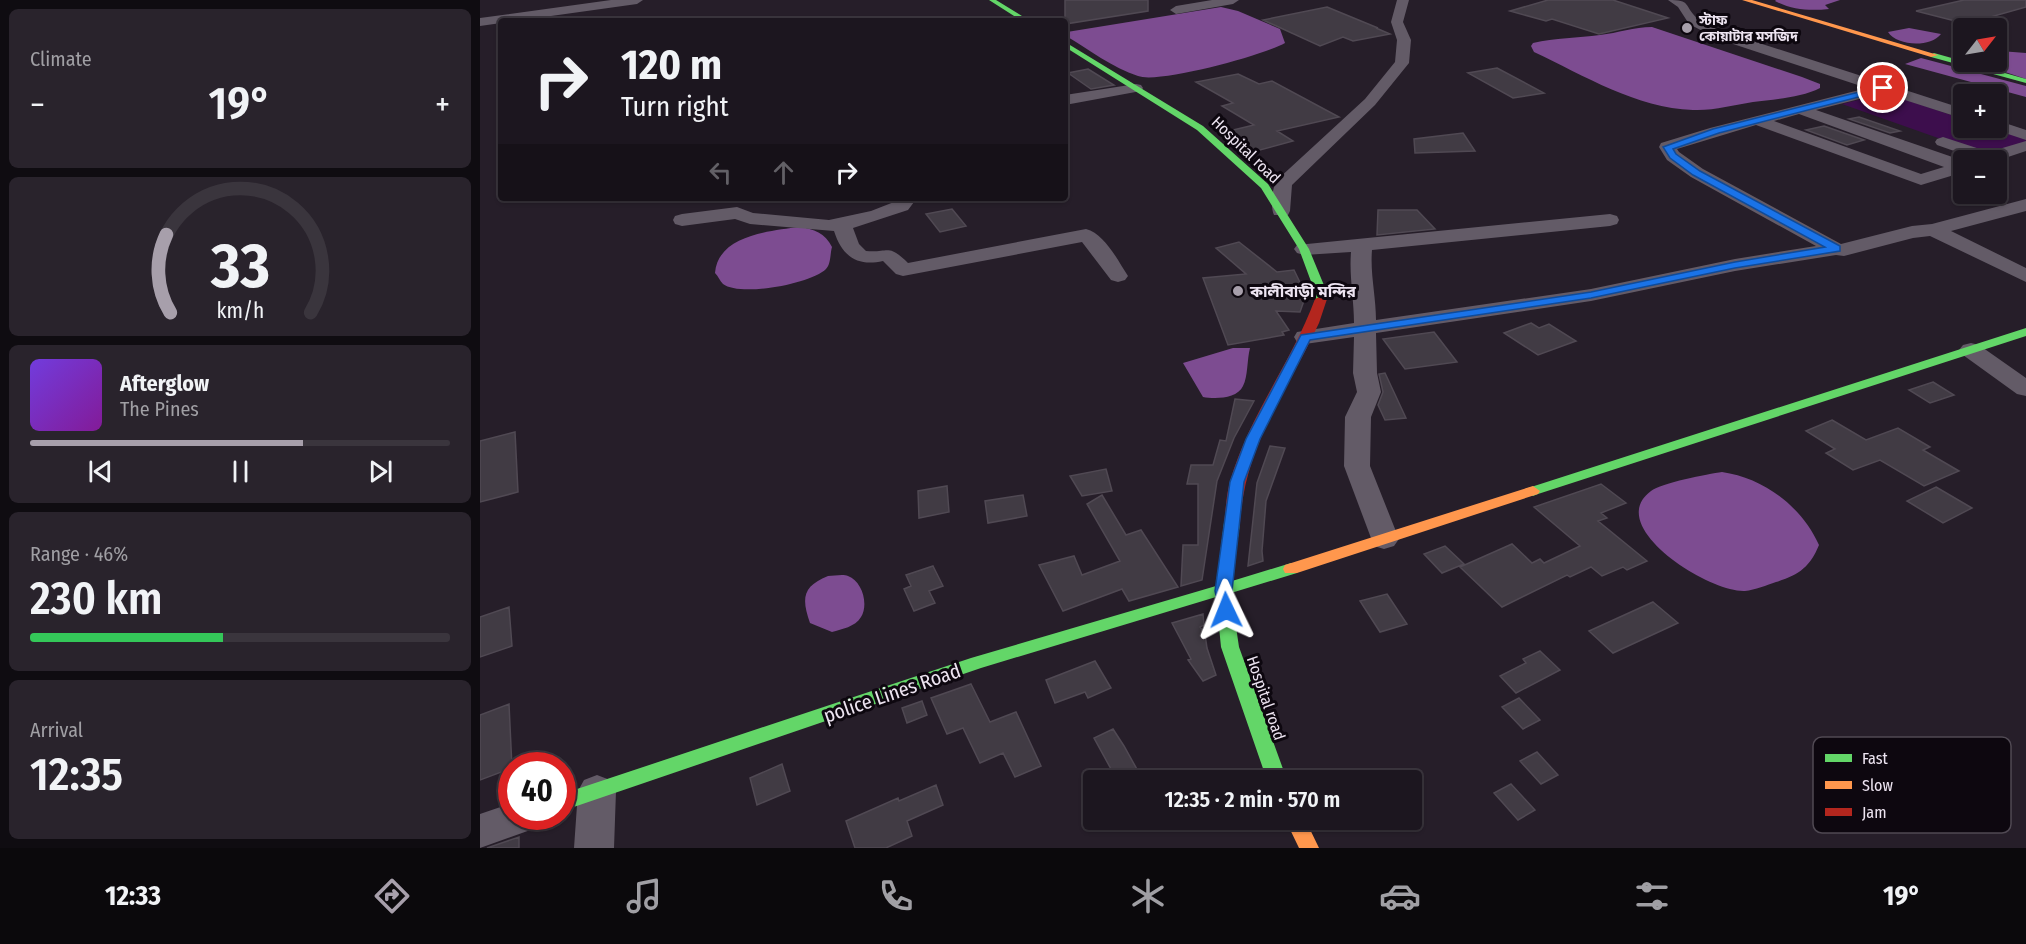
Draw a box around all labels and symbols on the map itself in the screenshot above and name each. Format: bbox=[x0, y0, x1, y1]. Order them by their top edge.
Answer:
place label: স্টাফ কোয়াটার মসজিদ bbox=[1698, 12, 1799, 45]
north arrow bbox=[1953, 18, 2007, 72]
marker: স্টাফ কোয়াটার মসজিদ bbox=[1680, 21, 1694, 35]
pin bbox=[1857, 62, 1908, 113]
street label: Hospital road bbox=[1208, 113, 1284, 187]
place label: কালীবাড়ী মন্দির bbox=[1249, 282, 1356, 301]
marker: কালীবাড়ী মন্দির bbox=[1231, 284, 1245, 298]
position arrow bbox=[1194, 578, 1258, 642]
street label: Hospital road bbox=[1243, 653, 1289, 743]
street label: police Lines Road bbox=[820, 658, 964, 728]
legend bbox=[1813, 737, 2011, 833]
text: Fast bbox=[1862, 749, 1889, 768]
speed limit sign: 40 bbox=[498, 752, 576, 830]
text: Slow bbox=[1862, 776, 1893, 795]
text: Jam bbox=[1862, 803, 1887, 822]

